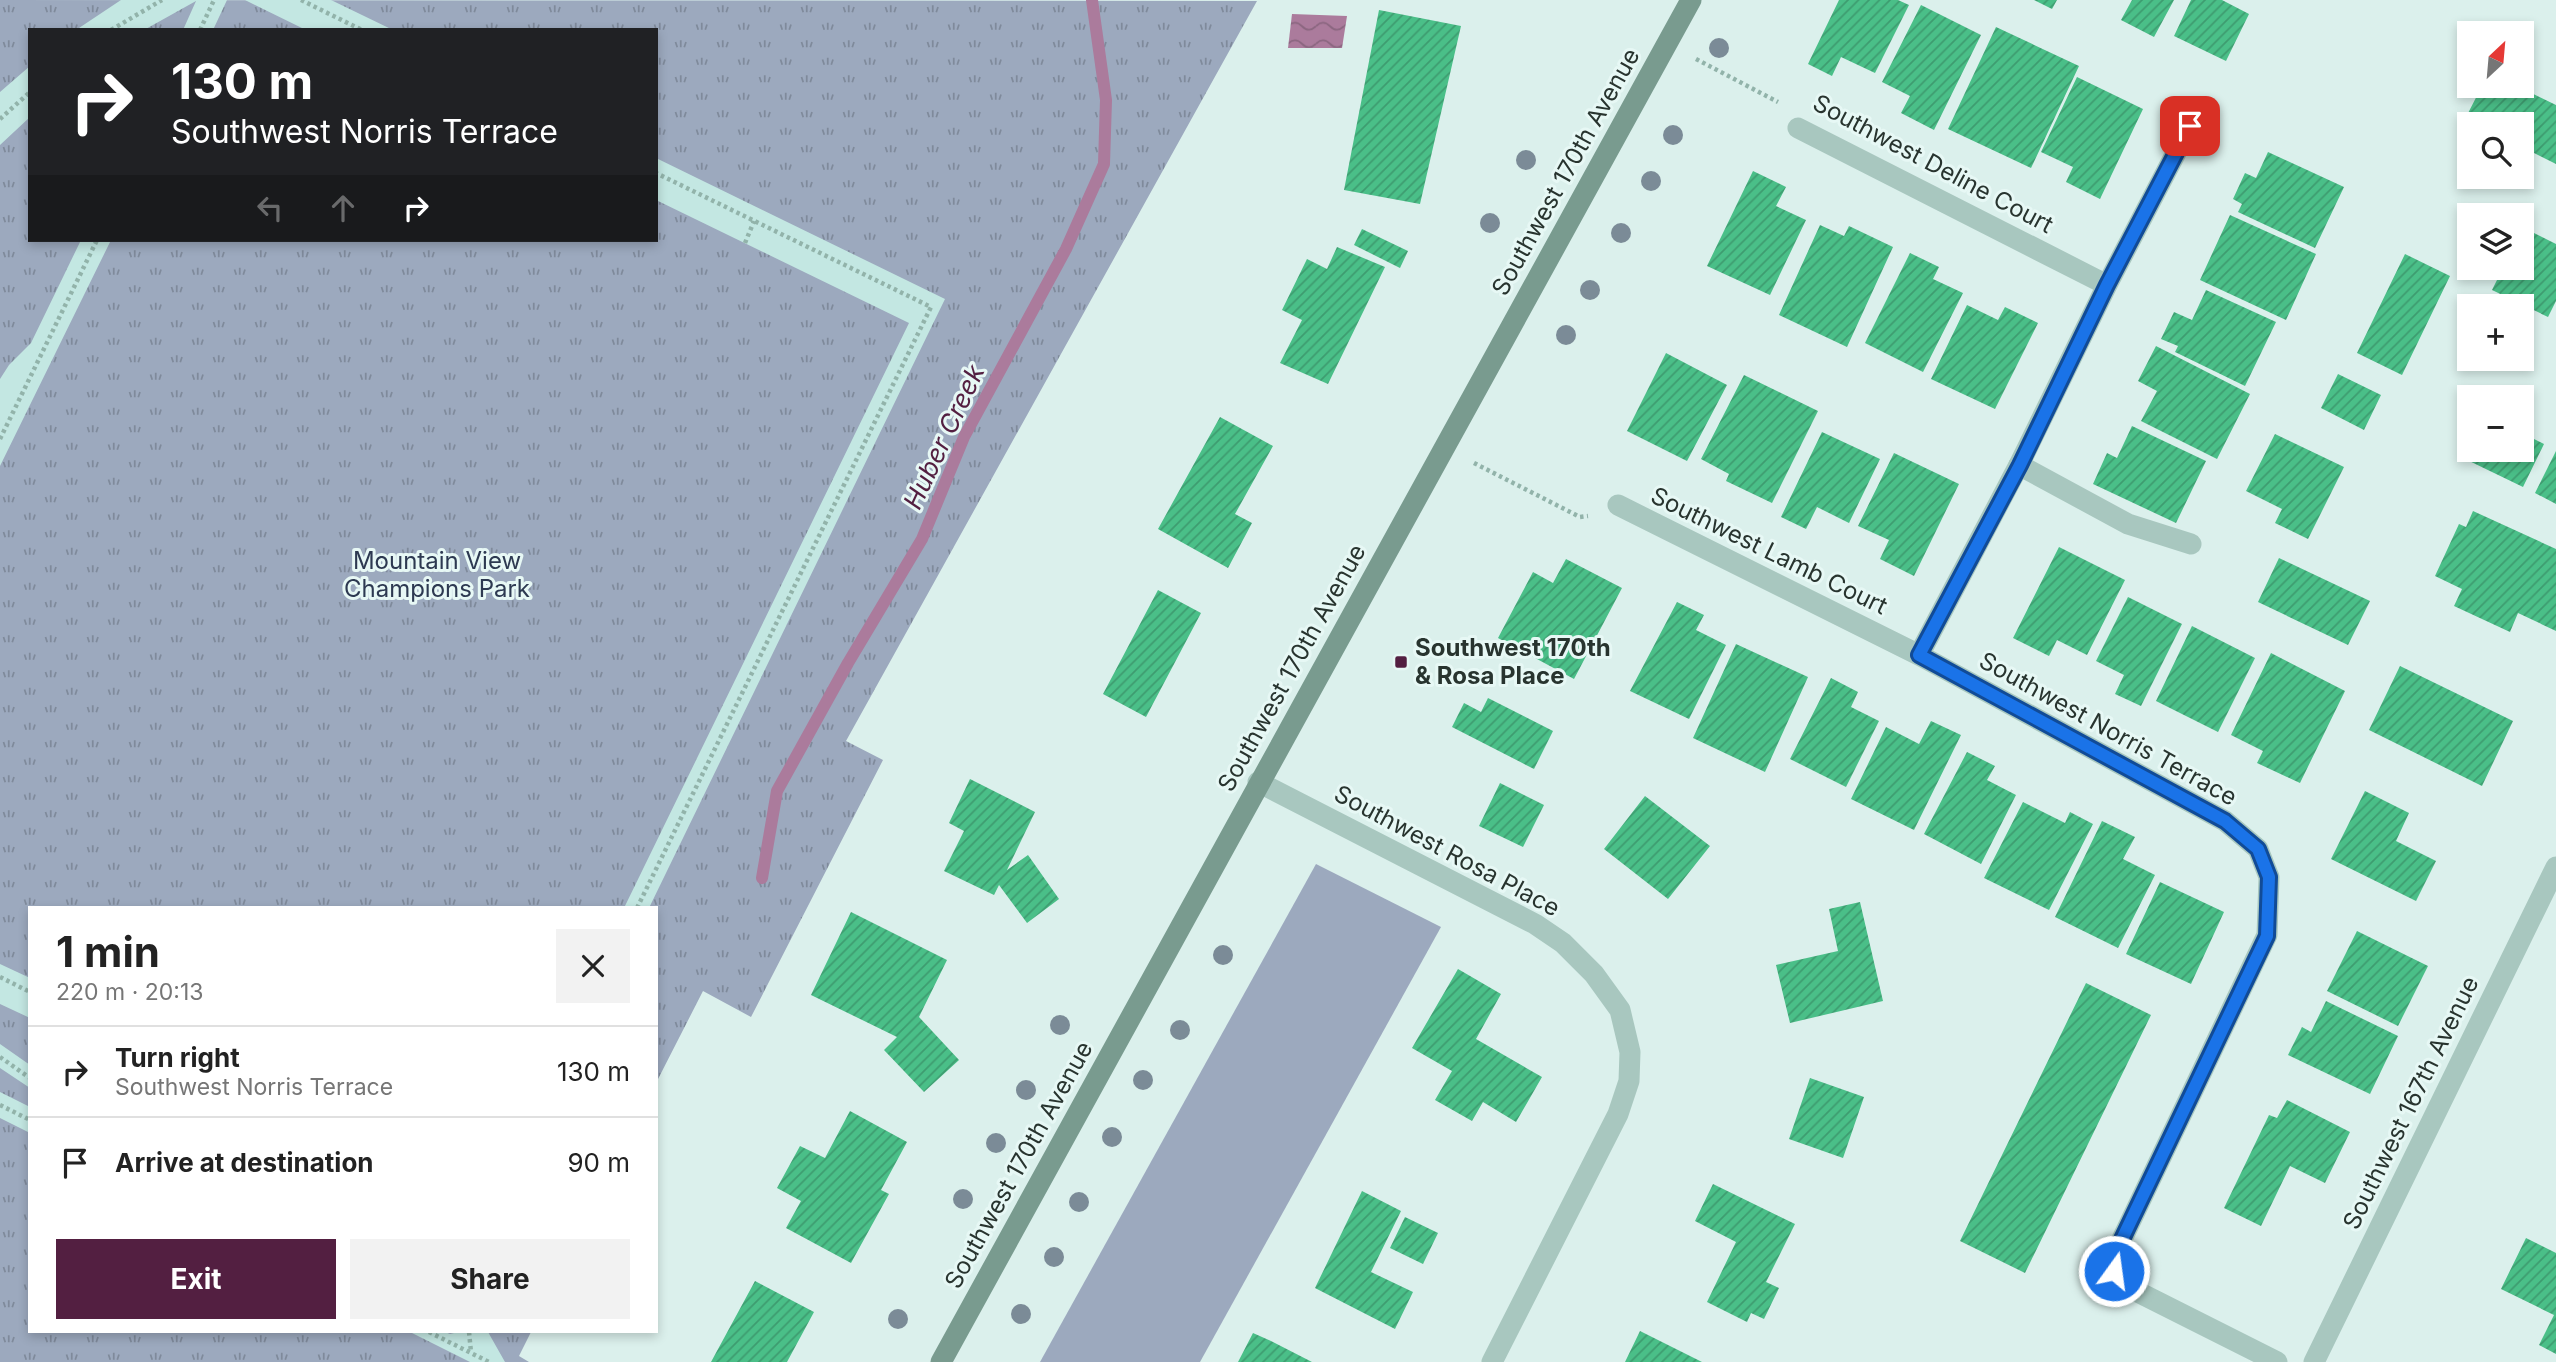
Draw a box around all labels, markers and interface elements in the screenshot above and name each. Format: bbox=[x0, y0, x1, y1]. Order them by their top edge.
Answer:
north arrow bbox=[2457, 21, 2534, 98]
map controls bbox=[2457, 21, 2534, 462]
street label: Southwest 170th Avenue bbox=[1485, 43, 1646, 300]
text: 130 m bbox=[171, 52, 313, 111]
icon: right bbox=[56, 56, 147, 147]
street label: Southwest Deline Court bbox=[1808, 88, 2058, 239]
pin bbox=[2160, 96, 2220, 156]
icon: arrive bbox=[2171, 107, 2209, 145]
text: Southwest Norris Terrace bbox=[171, 112, 558, 151]
button: search bbox=[2457, 112, 2534, 189]
icon: left bbox=[251, 189, 289, 227]
icon: ahead bbox=[324, 189, 362, 227]
icon: right bbox=[397, 189, 435, 227]
button: layers bbox=[2457, 203, 2534, 280]
button: + bbox=[2457, 294, 2534, 371]
water label: Huber Creek bbox=[897, 359, 991, 514]
button: − bbox=[2457, 385, 2534, 462]
street label: Southwest Lamb Court bbox=[1646, 481, 1892, 620]
street label: Southwest 170th Avenue bbox=[1211, 539, 1372, 796]
park label: Mountain View Champions Park bbox=[344, 546, 530, 603]
place label: Southwest 170th & Rosa Place bbox=[1415, 633, 1611, 690]
street label: Southwest Norris Terrace bbox=[1974, 646, 2242, 812]
marker: Southwest 170th & Rosa Place bbox=[1393, 654, 1409, 670]
street label: Southwest Rosa Place bbox=[1330, 779, 1565, 922]
text: 1 min bbox=[56, 926, 160, 977]
button: close bbox=[556, 929, 630, 1003]
street label: Southwest 167th Avenue bbox=[2337, 972, 2484, 1234]
text: 220 m · 20:13 bbox=[56, 978, 203, 1006]
street label: Southwest 170th Avenue bbox=[938, 1036, 1099, 1293]
text: Turn right bbox=[115, 1042, 240, 1073]
icon: right bbox=[56, 1053, 94, 1091]
text: 130 m bbox=[557, 1056, 630, 1087]
text: Southwest Norris Terrace bbox=[115, 1073, 393, 1101]
icon: arrive bbox=[56, 1144, 94, 1182]
text: Arrive at destination bbox=[115, 1147, 374, 1178]
text: 90 m bbox=[567, 1147, 630, 1178]
position arrow bbox=[2077, 1234, 2151, 1308]
button: Exit bbox=[56, 1239, 336, 1319]
button: Share bbox=[350, 1239, 630, 1319]

